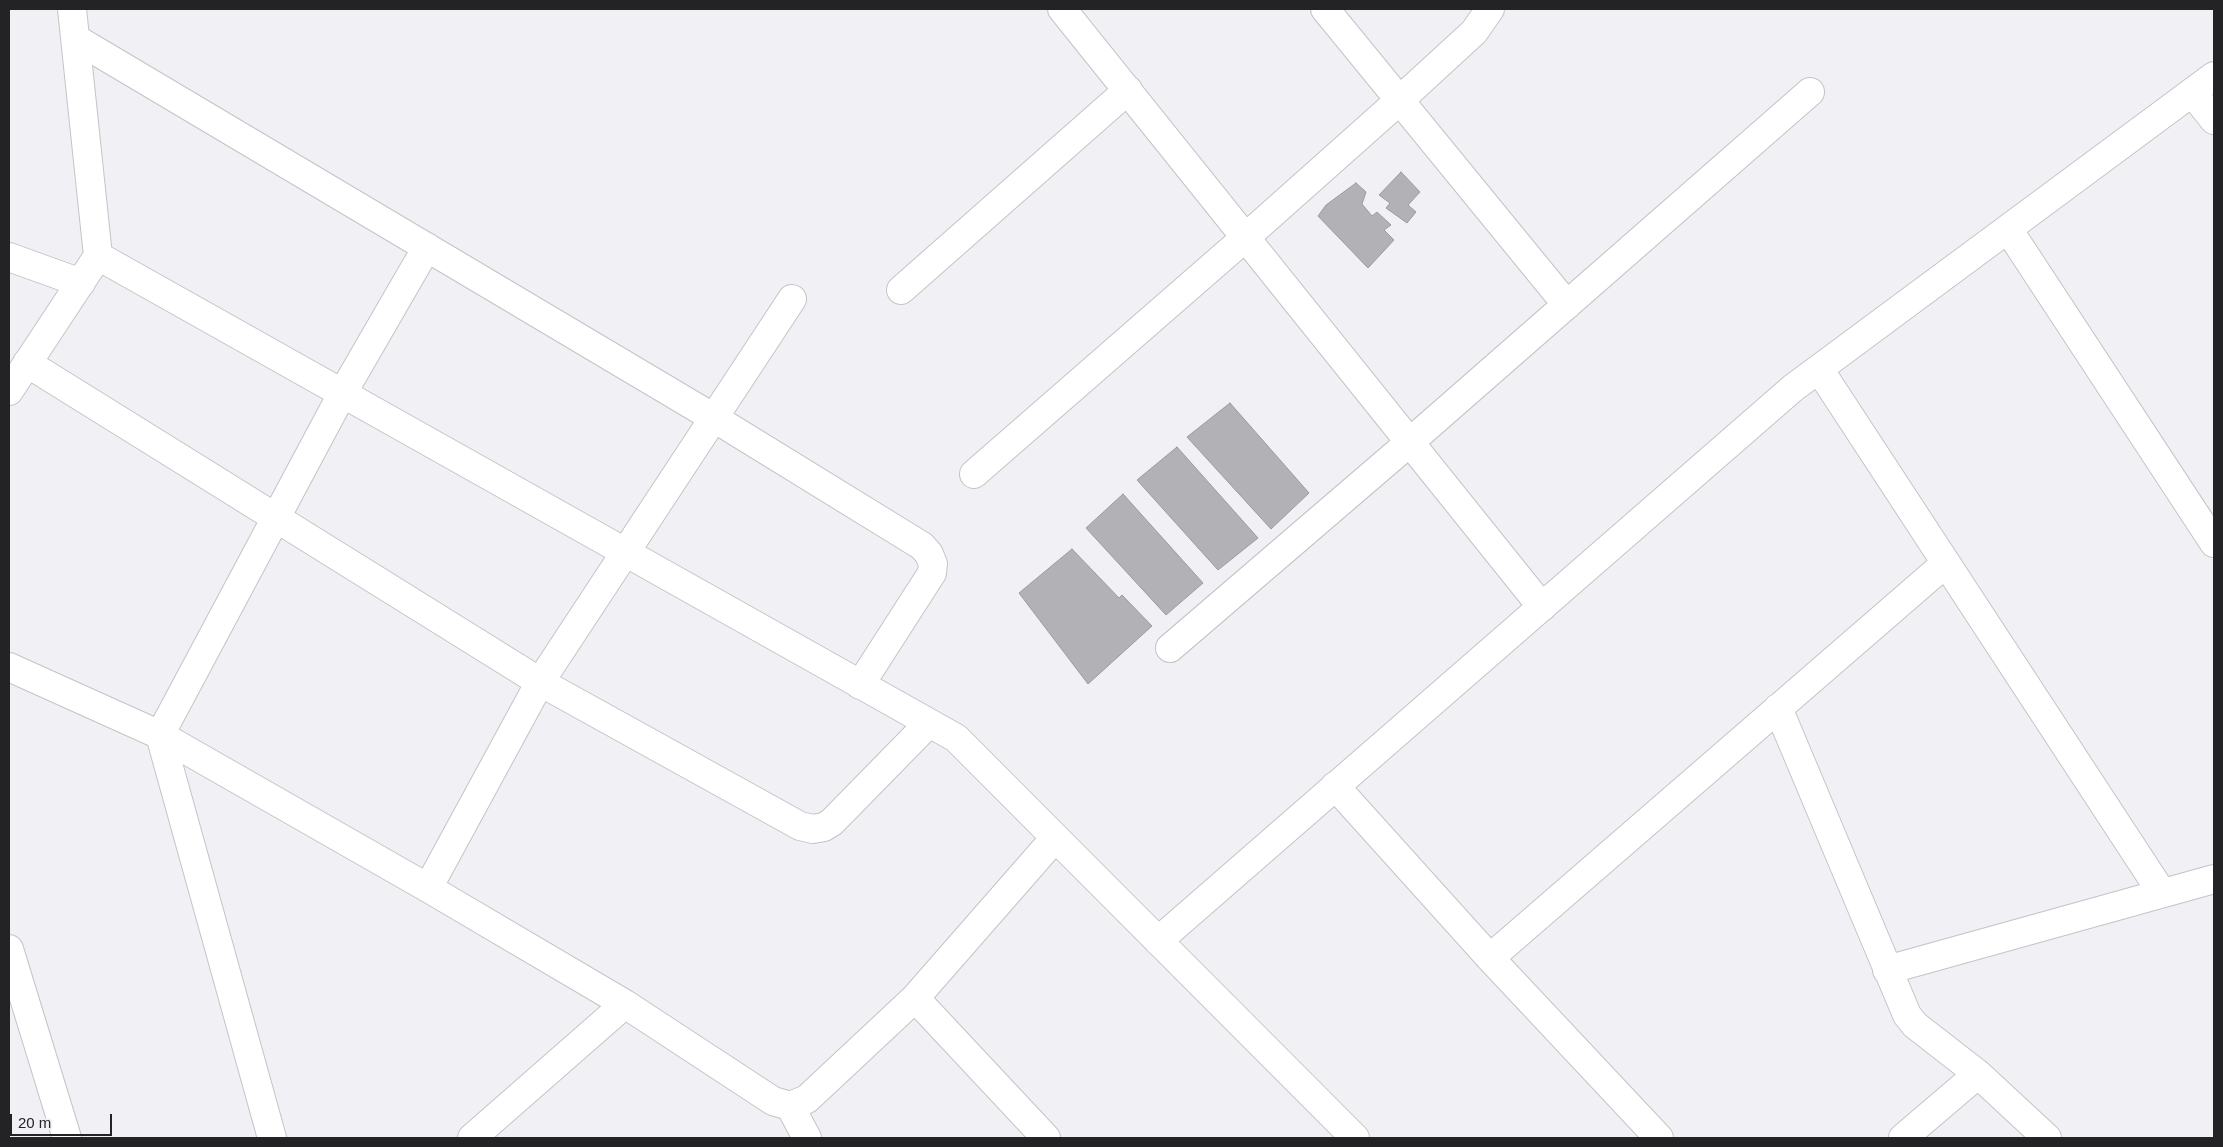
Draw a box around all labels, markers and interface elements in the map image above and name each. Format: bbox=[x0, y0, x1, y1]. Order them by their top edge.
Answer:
scale bar bbox=[12, 1104, 115, 1136]
text: 20 m bbox=[18, 1114, 51, 1131]

